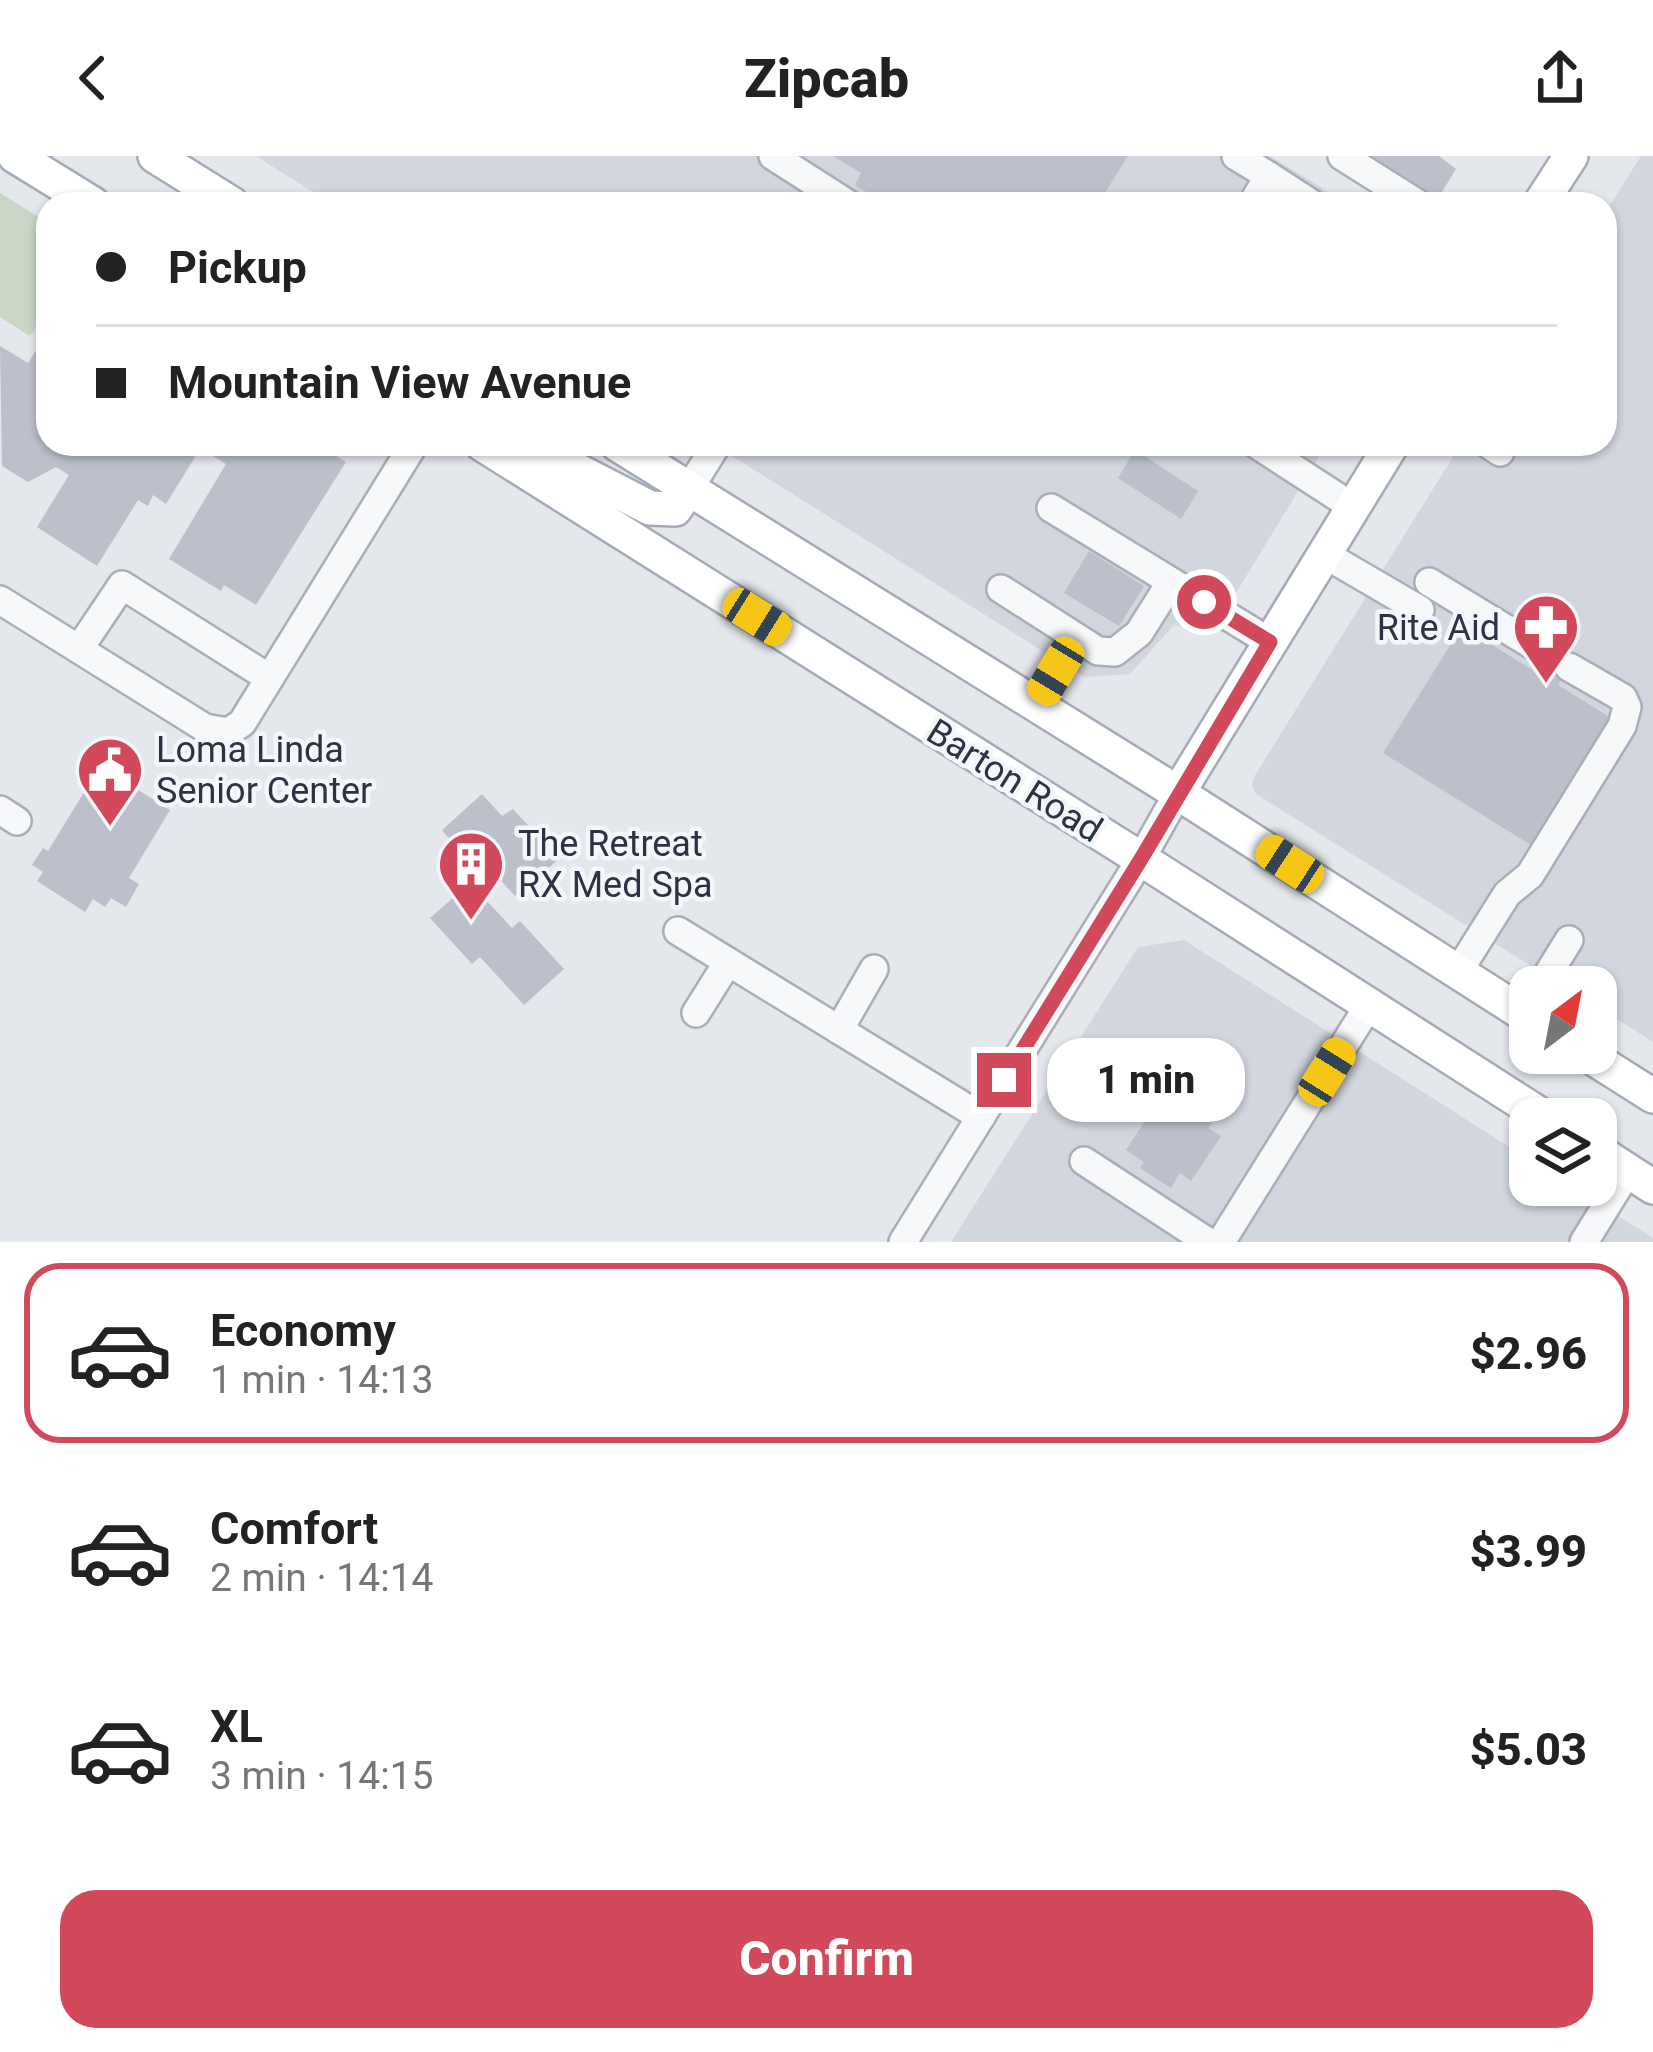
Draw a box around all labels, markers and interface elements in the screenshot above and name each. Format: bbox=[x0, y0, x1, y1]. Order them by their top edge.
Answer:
icon: back bbox=[60, 45, 126, 111]
icon: share bbox=[1527, 45, 1593, 111]
text: Zipcab bbox=[744, 47, 909, 110]
text: Pickup bbox=[168, 241, 307, 294]
text: Mountain View Avenue bbox=[168, 356, 631, 409]
route start bbox=[1177, 575, 1231, 629]
car bbox=[717, 583, 797, 651]
pharmacy icon: Rite Aid bbox=[1511, 592, 1581, 686]
place label: Rite Aid bbox=[1377, 607, 1500, 649]
car bbox=[1022, 631, 1090, 711]
street label: Barton Road bbox=[919, 710, 1110, 851]
place label: Loma Linda Senior Center bbox=[156, 729, 372, 812]
public building icon: Loma Linda Senior Center bbox=[75, 735, 145, 829]
place label: The Retreat RX Med Spa bbox=[518, 823, 713, 906]
building icon: The Retreat RX Med Spa bbox=[436, 829, 506, 923]
car bbox=[1250, 829, 1330, 899]
north arrow bbox=[1509, 966, 1617, 1074]
map controls bbox=[1509, 966, 1617, 1206]
car bbox=[1293, 1032, 1361, 1112]
callout: 1 min bbox=[1046, 1038, 1244, 1122]
route end bbox=[977, 1053, 1031, 1107]
text: 1 min bbox=[1097, 1057, 1195, 1103]
button: layers bbox=[1509, 1098, 1617, 1206]
icon: car bbox=[66, 1299, 174, 1407]
text: Economy bbox=[210, 1304, 396, 1357]
text: $2.96 bbox=[1470, 1327, 1587, 1380]
text: 1 min · 14:13 bbox=[210, 1357, 433, 1403]
icon: car bbox=[66, 1497, 174, 1605]
text: Comfort bbox=[210, 1502, 378, 1555]
text: $3.99 bbox=[1470, 1525, 1587, 1578]
text: 2 min · 14:14 bbox=[210, 1555, 433, 1601]
icon: car bbox=[66, 1695, 174, 1803]
text: XL bbox=[210, 1700, 263, 1753]
text: $5.03 bbox=[1470, 1723, 1587, 1776]
text: 3 min · 14:15 bbox=[210, 1753, 433, 1799]
button: Confirm bbox=[60, 1890, 1593, 2028]

